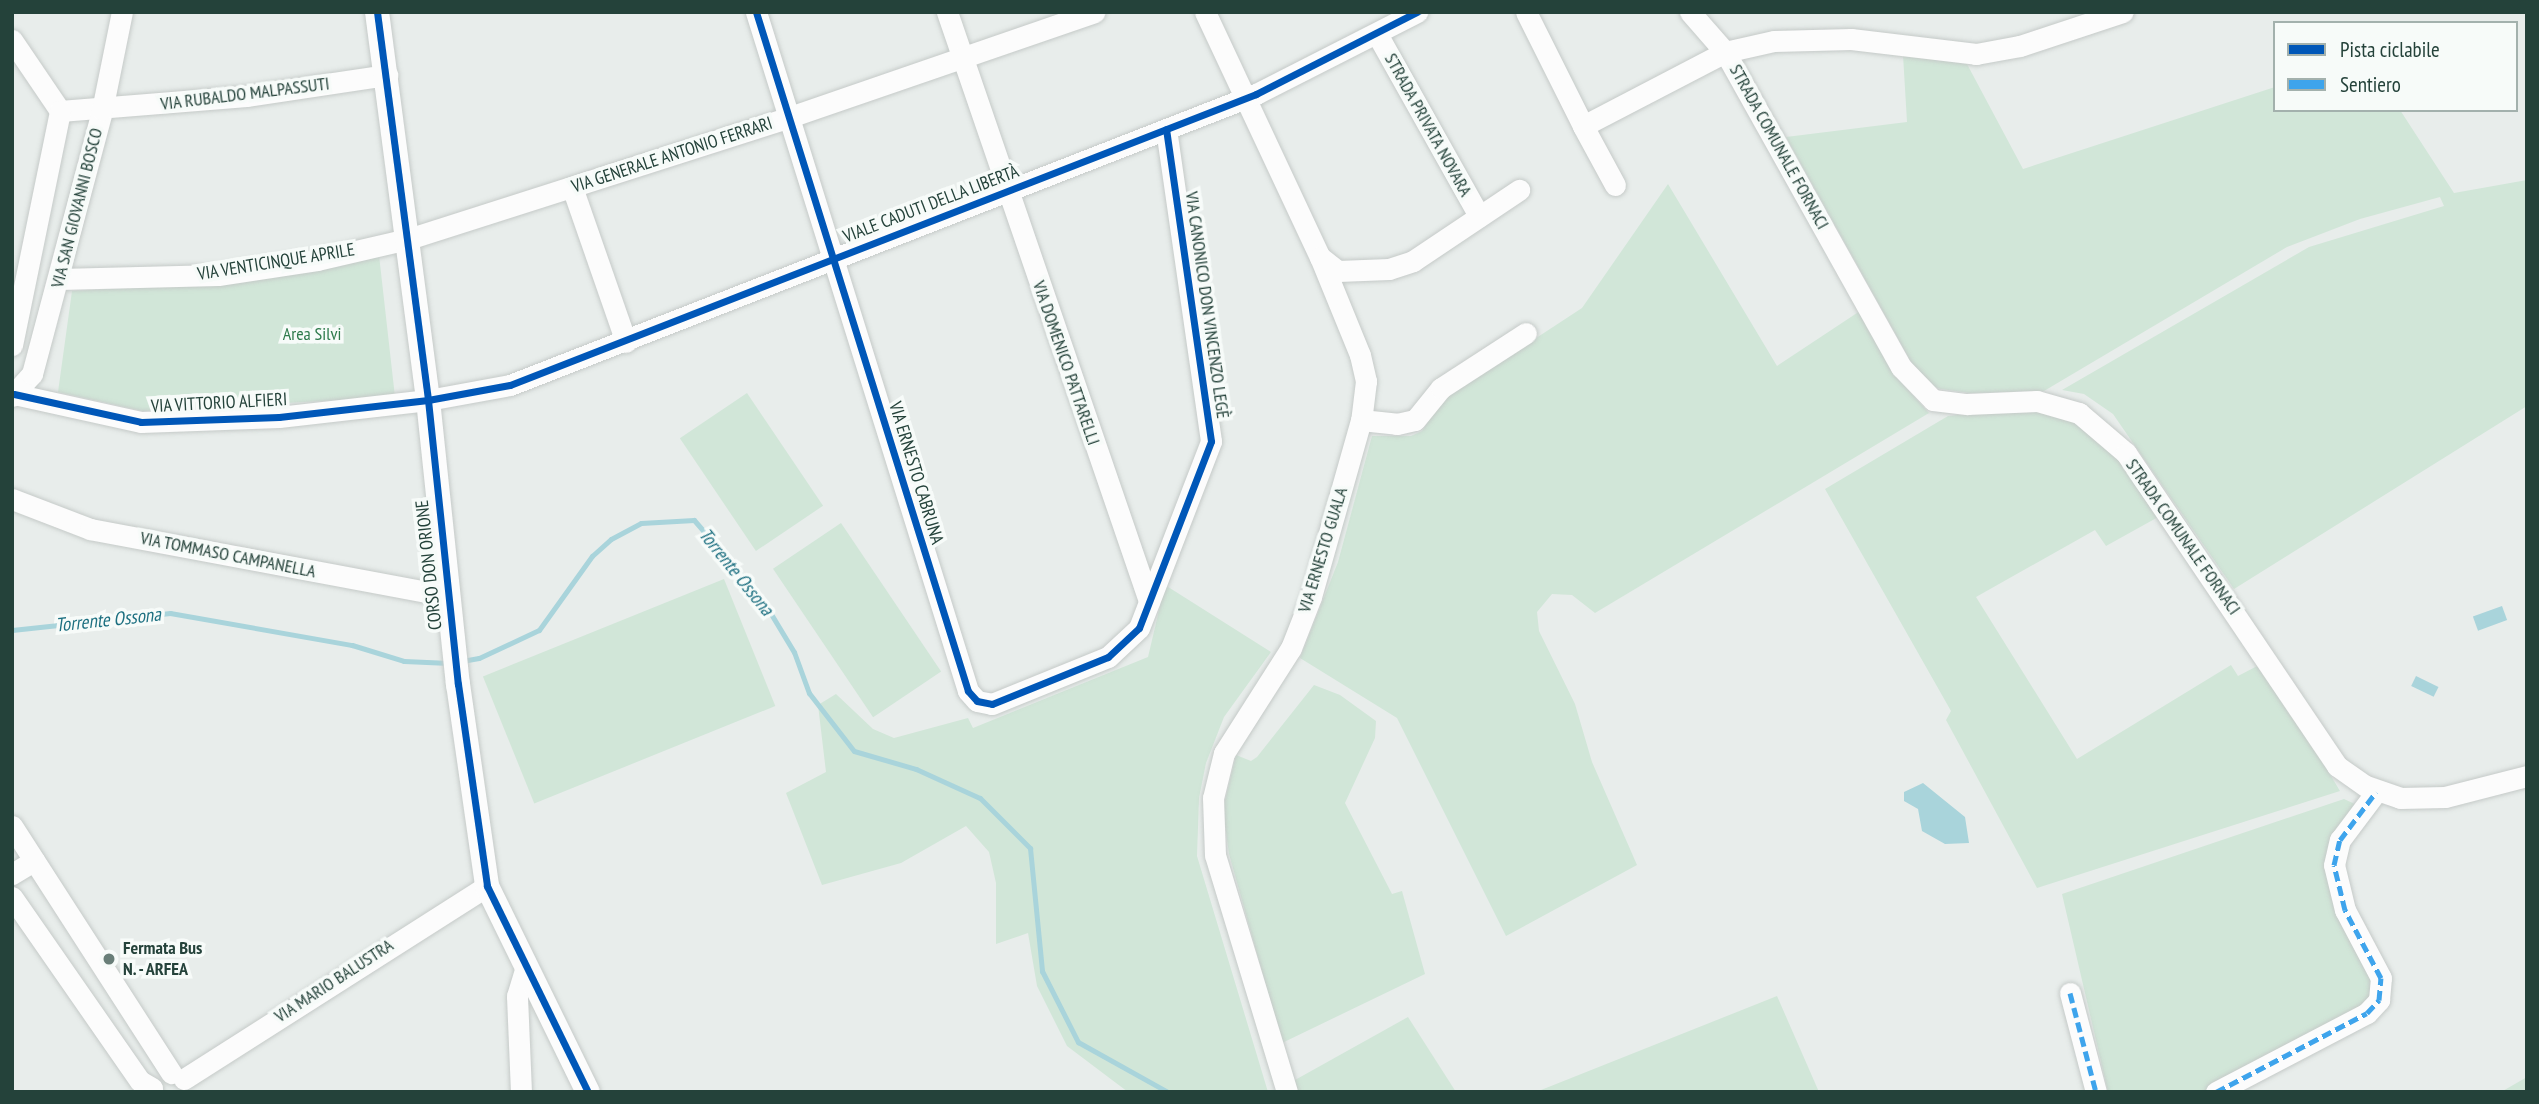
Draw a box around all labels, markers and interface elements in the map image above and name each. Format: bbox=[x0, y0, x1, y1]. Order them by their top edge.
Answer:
legend bbox=[2273, 21, 2518, 112]
text: Pista ciclabile bbox=[2340, 36, 2440, 63]
street label: STRADA PRIVATA NOVARA bbox=[1379, 49, 1477, 201]
street label: STRADA COMUNALE FORNACI bbox=[1724, 60, 1834, 234]
text: Sentiero bbox=[2340, 71, 2401, 98]
street label: VIA RUBALDO MALPASSUTI bbox=[159, 73, 331, 115]
street label: VIA GENERALE ANTONIO FERRARI bbox=[568, 112, 776, 198]
street label: VIA SAN GIOVANNI BOSCO bbox=[47, 126, 107, 290]
street label: VIALE CADUTI DELLA LIBERTÀ bbox=[840, 160, 1022, 248]
street label: VIA CANONICO DON VINCENZO LEGÈ bbox=[1180, 190, 1234, 420]
street label: VIA VENTICINQUE APRILE bbox=[195, 239, 357, 285]
street label: VIA DOMENICO PATTARELLI bbox=[1028, 278, 1104, 448]
park label: Area Silvi bbox=[283, 323, 341, 345]
street label: VIA VITTORIO ALFIERI bbox=[150, 389, 288, 417]
street label: VIA ERNESTO CABRUNA bbox=[884, 399, 948, 547]
street label: STRADA COMUNALE FORNACI bbox=[2121, 455, 2245, 619]
street label: VIA ERNESTO GUALA bbox=[1294, 485, 1352, 615]
street label: CORSO DON ORIONE bbox=[411, 499, 447, 631]
water label: Torrente Ossona bbox=[694, 524, 778, 620]
street label: VIA TOMMASO CAMPANELLA bbox=[138, 527, 318, 583]
water label: Torrente Ossona bbox=[54, 603, 162, 637]
street label: VIA MARIO BALUSTRA bbox=[270, 934, 398, 1028]
place label: Fermata Bus N. - ARFEA bbox=[123, 938, 202, 981]
marker: Fermata Bus N. - ARFEA bbox=[101, 951, 117, 967]

